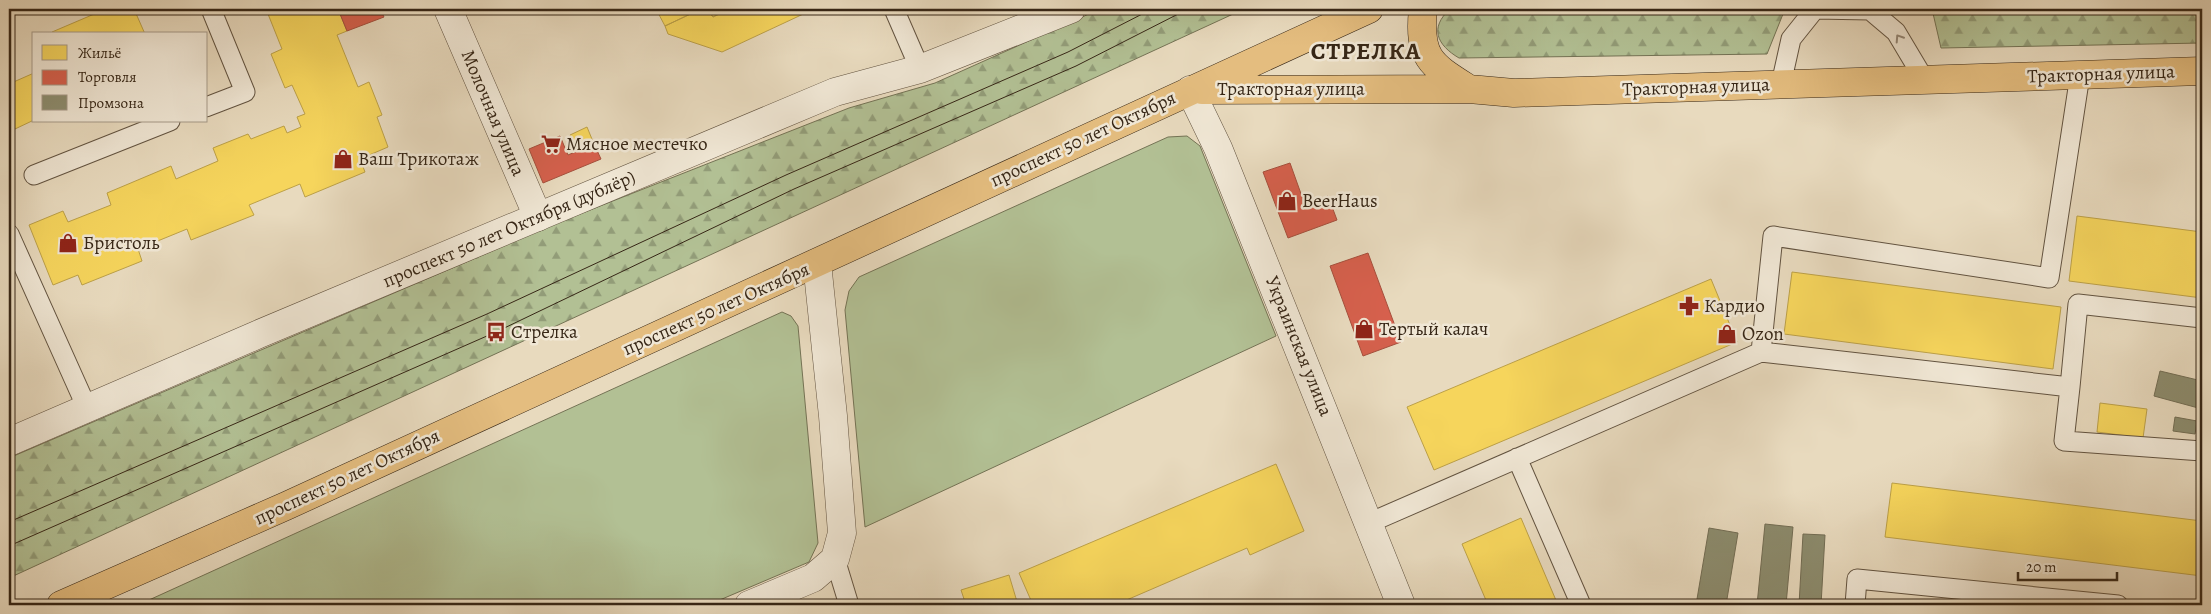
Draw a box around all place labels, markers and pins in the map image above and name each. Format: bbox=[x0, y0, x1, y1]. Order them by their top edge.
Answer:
place label: Мясное местечко bbox=[566, 131, 708, 157]
supermarket icon: Мясное местечко bbox=[540, 133, 562, 155]
place label: Ваш Трикотаж bbox=[358, 146, 479, 172]
shop icon: Ваш Трикотаж bbox=[332, 148, 354, 170]
place label: BeerHaus bbox=[1302, 188, 1378, 214]
shop icon: BeerHaus bbox=[1276, 190, 1298, 212]
place label: Бристоль bbox=[83, 230, 159, 256]
shop icon: Бристоль bbox=[57, 232, 79, 254]
place label: Кардио bbox=[1704, 293, 1765, 319]
pharmacy icon: Кардио bbox=[1678, 295, 1700, 317]
place label: Тертый калач bbox=[1379, 316, 1488, 342]
shop icon: Тертый калач bbox=[1353, 318, 1375, 340]
place label: Стрелка bbox=[511, 319, 578, 345]
bus stop icon: Стрелка bbox=[485, 321, 507, 343]
place label: Ozon bbox=[1742, 321, 1784, 347]
shop icon: Ozon bbox=[1716, 323, 1738, 345]

